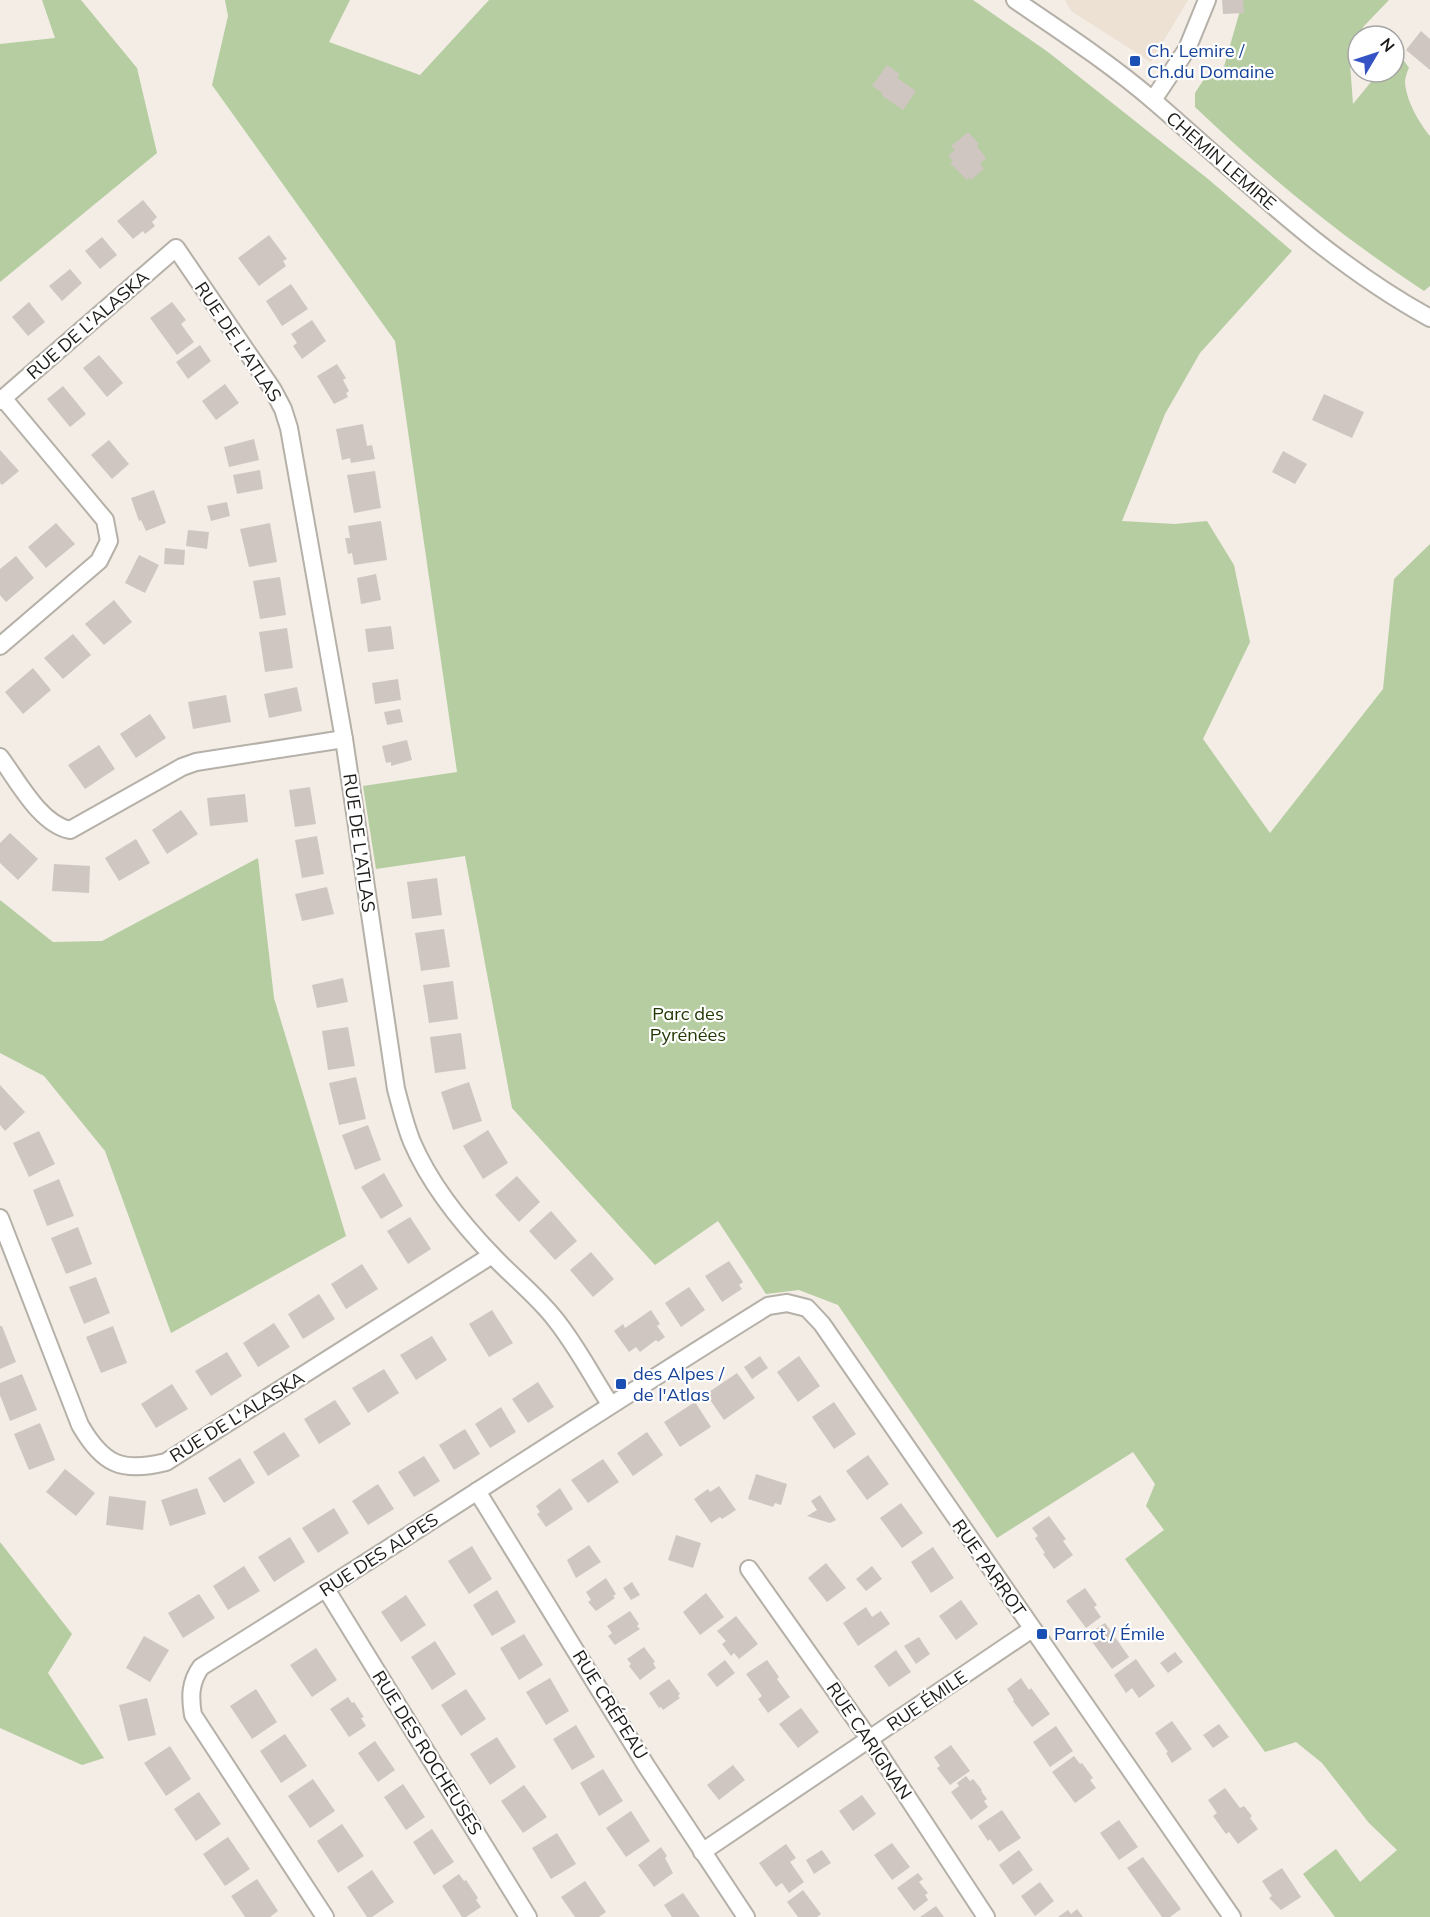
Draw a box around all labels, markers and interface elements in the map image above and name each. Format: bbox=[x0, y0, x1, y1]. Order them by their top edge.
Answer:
north arrow bbox=[1346, 24, 1406, 84]
text: N bbox=[1376, 34, 1399, 56]
place label: Ch. Lemire / Ch.du Domaine bbox=[1147, 39, 1274, 83]
marker: Ch. Lemire / Ch.du Domaine bbox=[1128, 54, 1142, 68]
street label: CHEMIN LEMIRE bbox=[1162, 107, 1281, 215]
street label: RUE DE L'ALASKA bbox=[22, 265, 154, 384]
street label: RUE DE L'ATLAS bbox=[190, 277, 287, 406]
street label: RUE DE L'ATLAS bbox=[338, 772, 381, 914]
park label: Parc des Pyrénées bbox=[650, 1002, 726, 1046]
place label: des Alpes / de l'Atlas bbox=[633, 1362, 725, 1406]
street label: RUE DE L'ALASKA bbox=[165, 1366, 308, 1467]
marker: des Alpes / de l'Atlas bbox=[614, 1377, 628, 1391]
street label: RUE DES ALPES bbox=[315, 1508, 442, 1602]
street label: RUE PARROT bbox=[947, 1515, 1031, 1621]
place label: Parrot / Émile bbox=[1054, 1622, 1165, 1645]
marker: Parrot / Émile bbox=[1035, 1627, 1049, 1641]
street label: RUE CRÉPEAU bbox=[568, 1646, 653, 1764]
street label: RUE ÉMILE bbox=[882, 1665, 971, 1736]
street label: RUE DES ROCHEUSES bbox=[367, 1666, 487, 1839]
street label: RUE CARIGNAN bbox=[822, 1678, 917, 1804]

